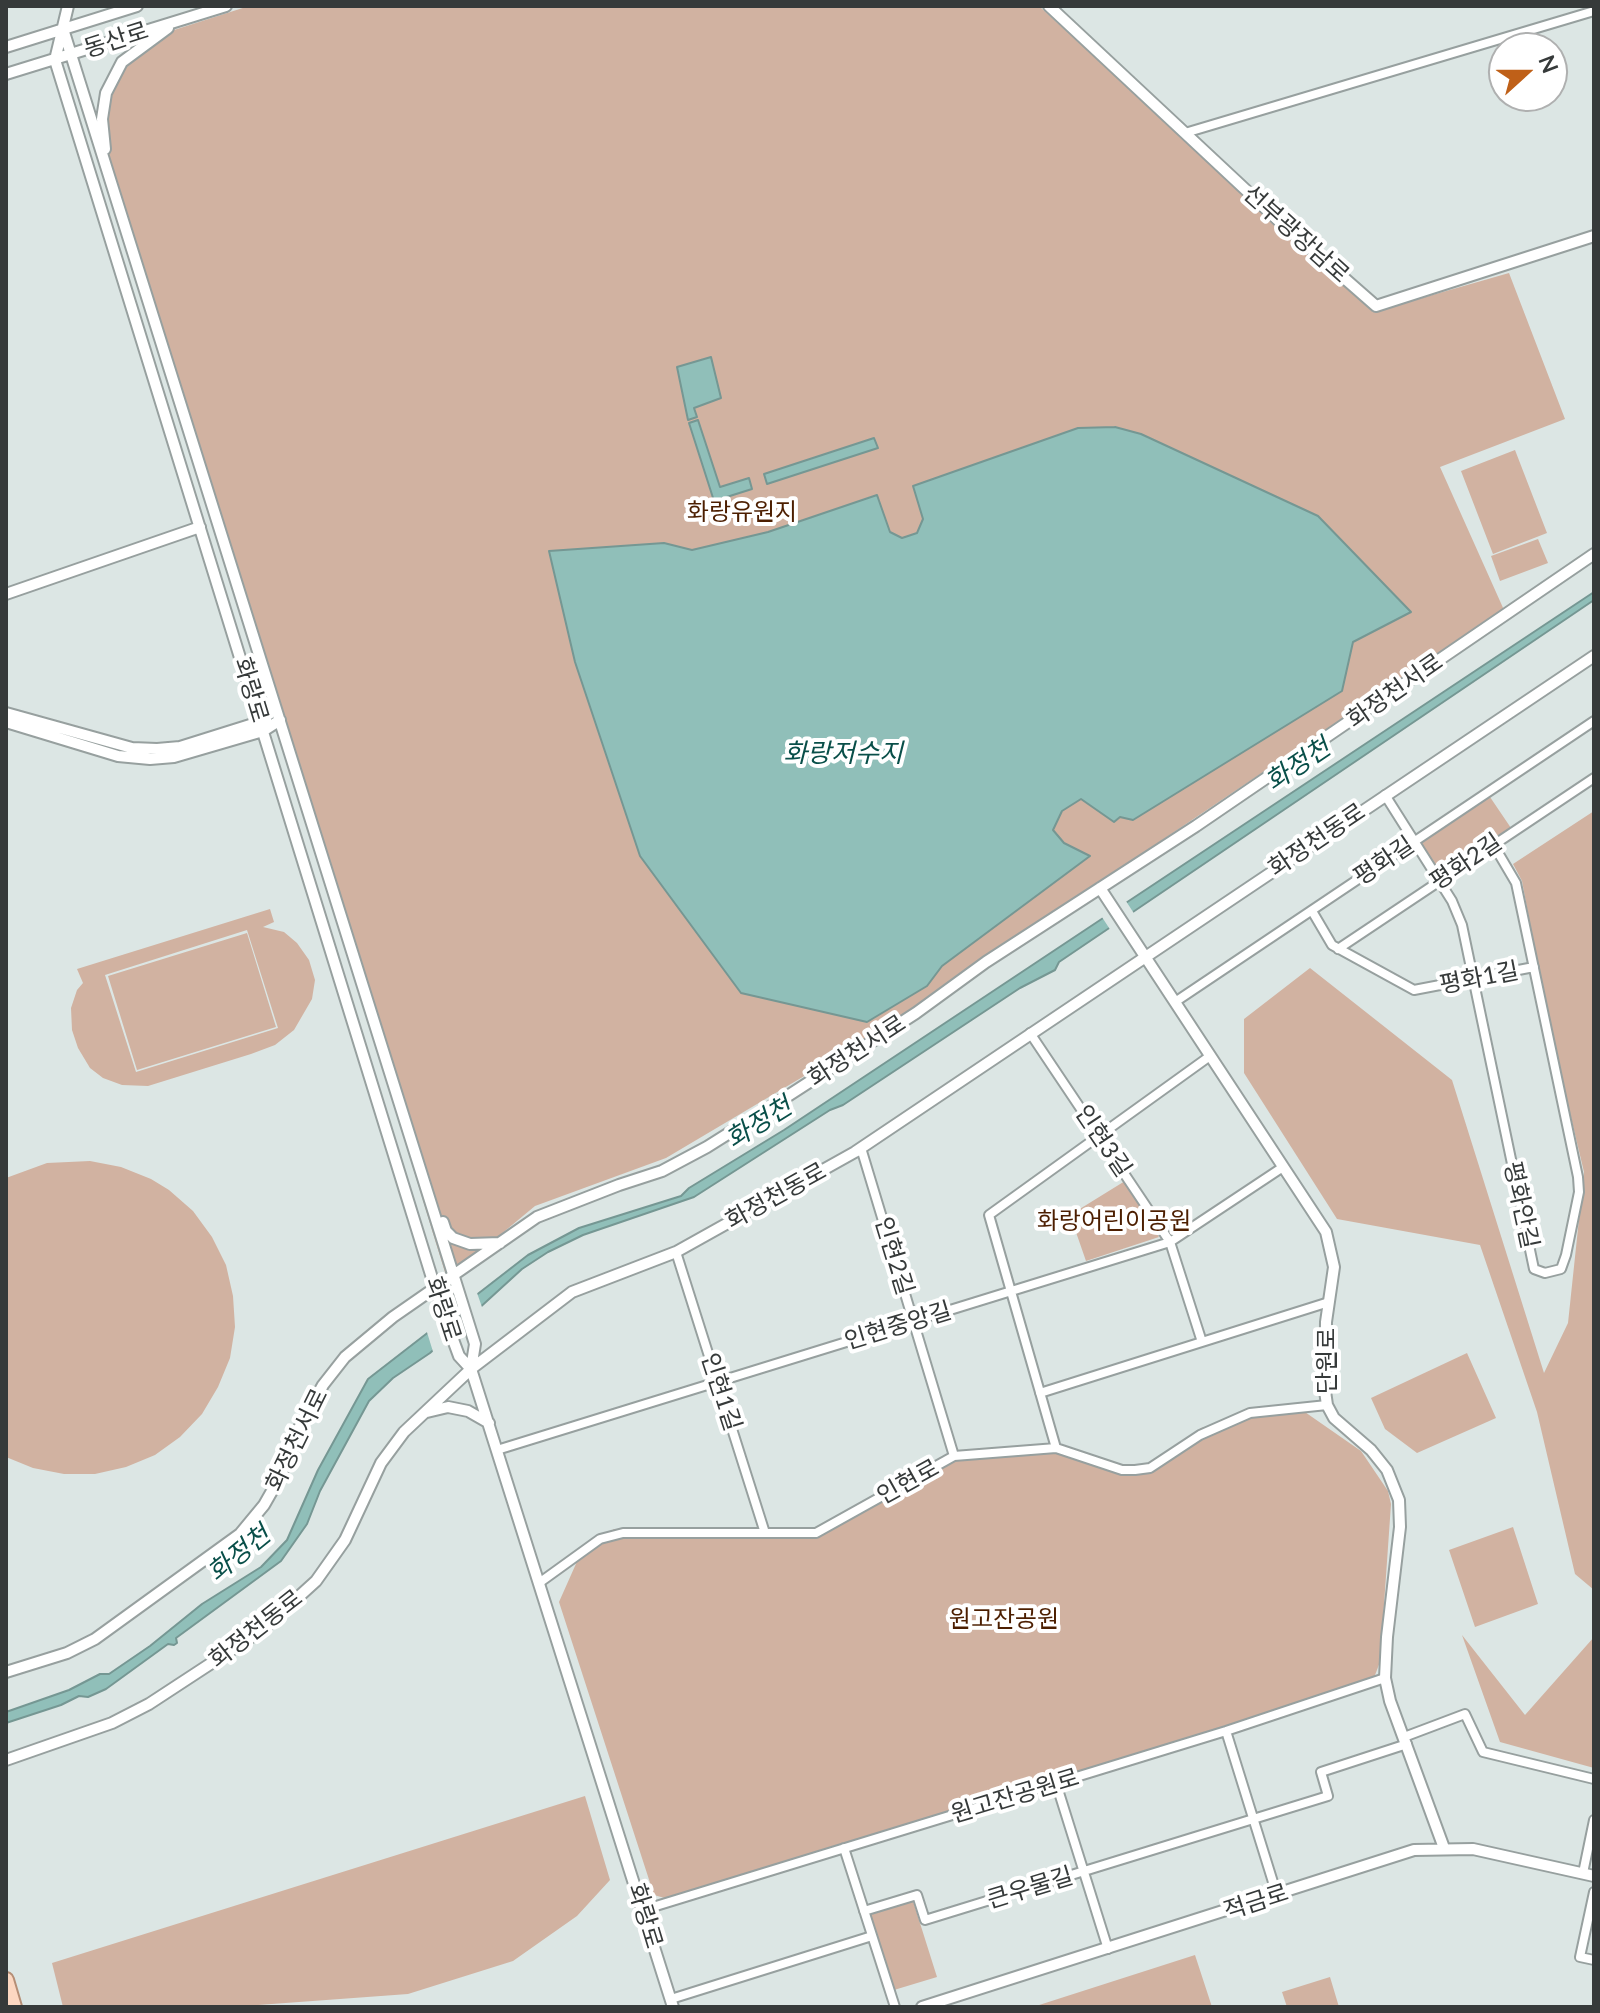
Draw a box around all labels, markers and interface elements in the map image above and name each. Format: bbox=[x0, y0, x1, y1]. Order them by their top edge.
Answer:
street label: 동산로 bbox=[80, 16, 152, 64]
north arrow bbox=[1488, 32, 1568, 112]
text: N bbox=[1533, 51, 1565, 77]
street label: 선부광장남로 bbox=[1237, 179, 1355, 289]
park label: 화랑유원지 bbox=[687, 498, 797, 526]
street label: 화정천서로 bbox=[1342, 648, 1448, 734]
street label: 화랑로 bbox=[228, 654, 274, 726]
water label: 화정천 bbox=[1260, 732, 1336, 798]
water label: 화랑저수지 bbox=[783, 738, 903, 770]
street label: 화정천동로 bbox=[1263, 797, 1371, 883]
street label: 평화2길 bbox=[1425, 828, 1507, 896]
street label: 평화길 bbox=[1348, 831, 1420, 891]
street label: 평화1길 bbox=[1437, 956, 1521, 1000]
street label: 화정천서로 bbox=[803, 1009, 911, 1093]
water label: 화정천 bbox=[720, 1091, 798, 1155]
street label: 인현3길 bbox=[1069, 1100, 1137, 1182]
street label: 화정천동로 bbox=[721, 1157, 831, 1235]
street label: 평화안길 bbox=[1498, 1159, 1544, 1251]
park label: 화랑어린이공원 bbox=[1037, 1207, 1191, 1235]
street label: 인현2길 bbox=[869, 1213, 919, 1299]
street label: 화랑로 bbox=[419, 1273, 467, 1345]
street label: 인현중앙길 bbox=[841, 1296, 955, 1356]
street label: 단원로 bbox=[1313, 1328, 1341, 1394]
street label: 인현1길 bbox=[695, 1349, 747, 1435]
street label: 화정천서로 bbox=[260, 1384, 334, 1496]
street label: 인현로 bbox=[872, 1453, 944, 1511]
water label: 화정천 bbox=[201, 1519, 277, 1589]
street label: 화정천동로 bbox=[204, 1584, 308, 1674]
park label: 원고잔공원 bbox=[949, 1605, 1059, 1633]
street label: 원고잔공원로 bbox=[947, 1763, 1083, 1829]
street label: 큰우물길 bbox=[984, 1861, 1076, 1915]
street label: 적금로 bbox=[1220, 1878, 1292, 1926]
street label: 화랑로 bbox=[622, 1880, 668, 1952]

